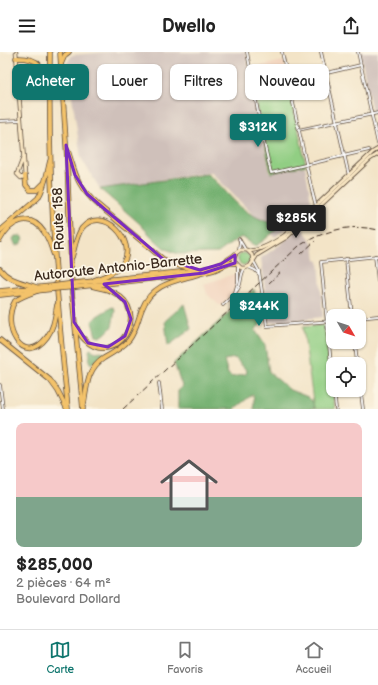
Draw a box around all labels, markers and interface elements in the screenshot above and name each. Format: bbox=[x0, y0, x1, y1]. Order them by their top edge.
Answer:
icon: menu bbox=[16, 15, 38, 37]
icon: share bbox=[340, 15, 362, 37]
text: Dwello bbox=[162, 16, 216, 37]
chip: Acheter bbox=[12, 64, 89, 100]
chip: Louer bbox=[97, 64, 162, 100]
chip: Filtres bbox=[170, 64, 237, 100]
chip: Nouveau bbox=[245, 64, 329, 100]
pin: $312K bbox=[230, 114, 286, 148]
text: $312K bbox=[239, 119, 277, 135]
street label: Route 158 bbox=[49, 187, 68, 251]
pin: $285K bbox=[268, 205, 324, 239]
text: $285K bbox=[276, 210, 316, 226]
street label: Autoroute Antonio-Barrette bbox=[33, 250, 203, 285]
pin: $244K bbox=[231, 293, 287, 327]
text: $244K bbox=[239, 298, 279, 314]
north arrow bbox=[326, 309, 366, 349]
map controls bbox=[326, 309, 366, 397]
button: locate bbox=[326, 357, 366, 397]
icon: home bbox=[153, 449, 225, 521]
text: $285,000 bbox=[16, 555, 93, 575]
text: 2 pièces · 64 m² bbox=[16, 575, 111, 591]
text: Boulevard Dollard bbox=[16, 591, 120, 607]
tab: Carte bbox=[46, 639, 74, 676]
tab: Favoris bbox=[167, 639, 203, 676]
tab: Accueil bbox=[296, 639, 332, 676]

